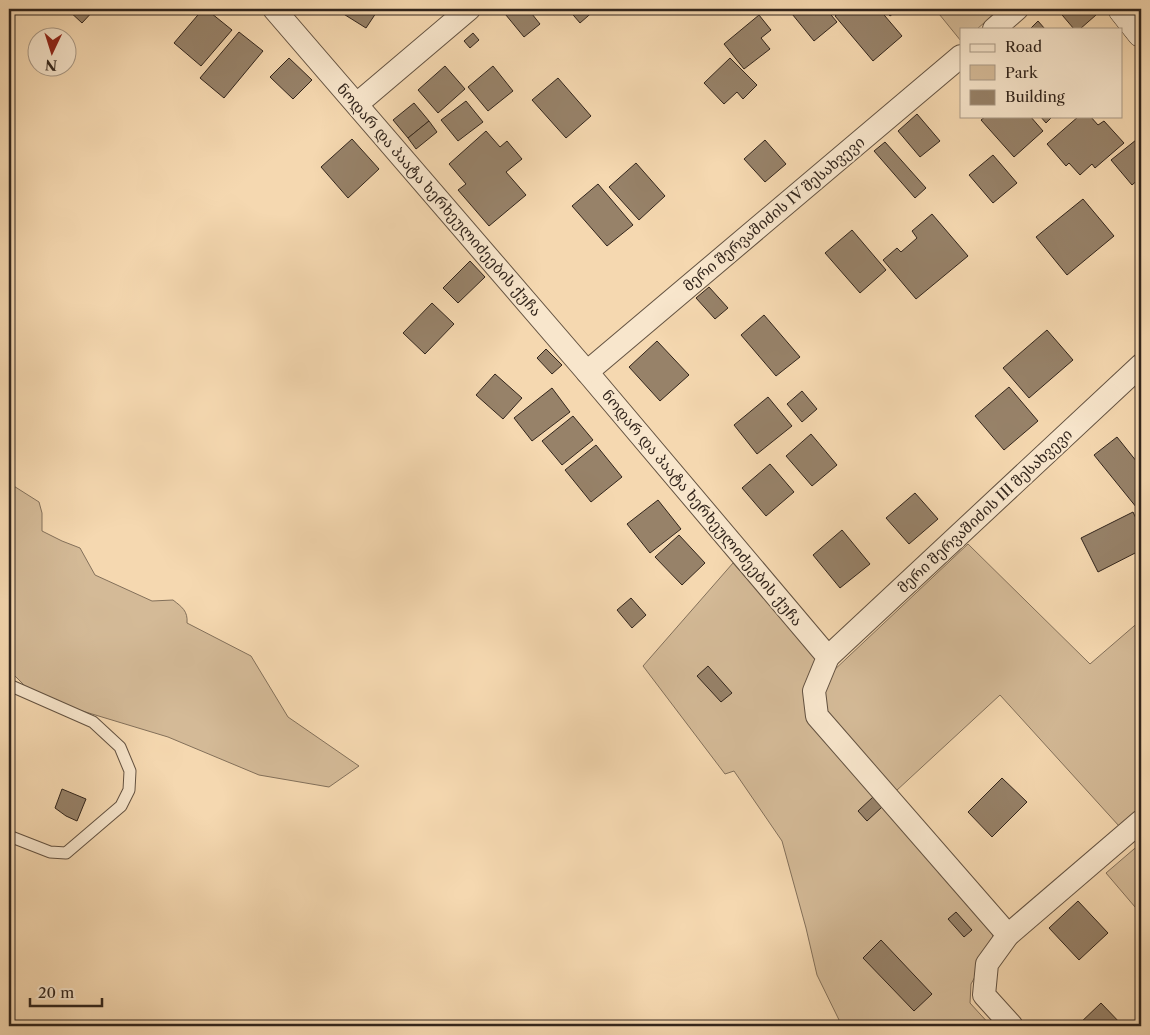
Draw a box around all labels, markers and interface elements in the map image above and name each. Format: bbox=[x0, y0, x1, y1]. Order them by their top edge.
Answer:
north arrow bbox=[28, 28, 78, 78]
legend bbox=[960, 28, 1122, 118]
text: Road bbox=[1005, 37, 1042, 56]
text: N bbox=[44, 56, 58, 74]
text: Park bbox=[1005, 63, 1039, 82]
street label: ნოდარ და პაატა ხერხეულიძეების ქუჩა bbox=[333, 79, 546, 320]
text: Building bbox=[1005, 87, 1065, 106]
street label: მერი შერვაშიძის IV შესახვევი bbox=[679, 132, 868, 295]
street label: ნოდარ და პაატა ხერხეულიძეების ქუჩა bbox=[598, 386, 807, 630]
street label: მერი შერვაშიძის III შესახვევი bbox=[893, 425, 1076, 597]
scale bar bbox=[30, 975, 102, 1007]
text: 20 m bbox=[38, 983, 74, 1002]

